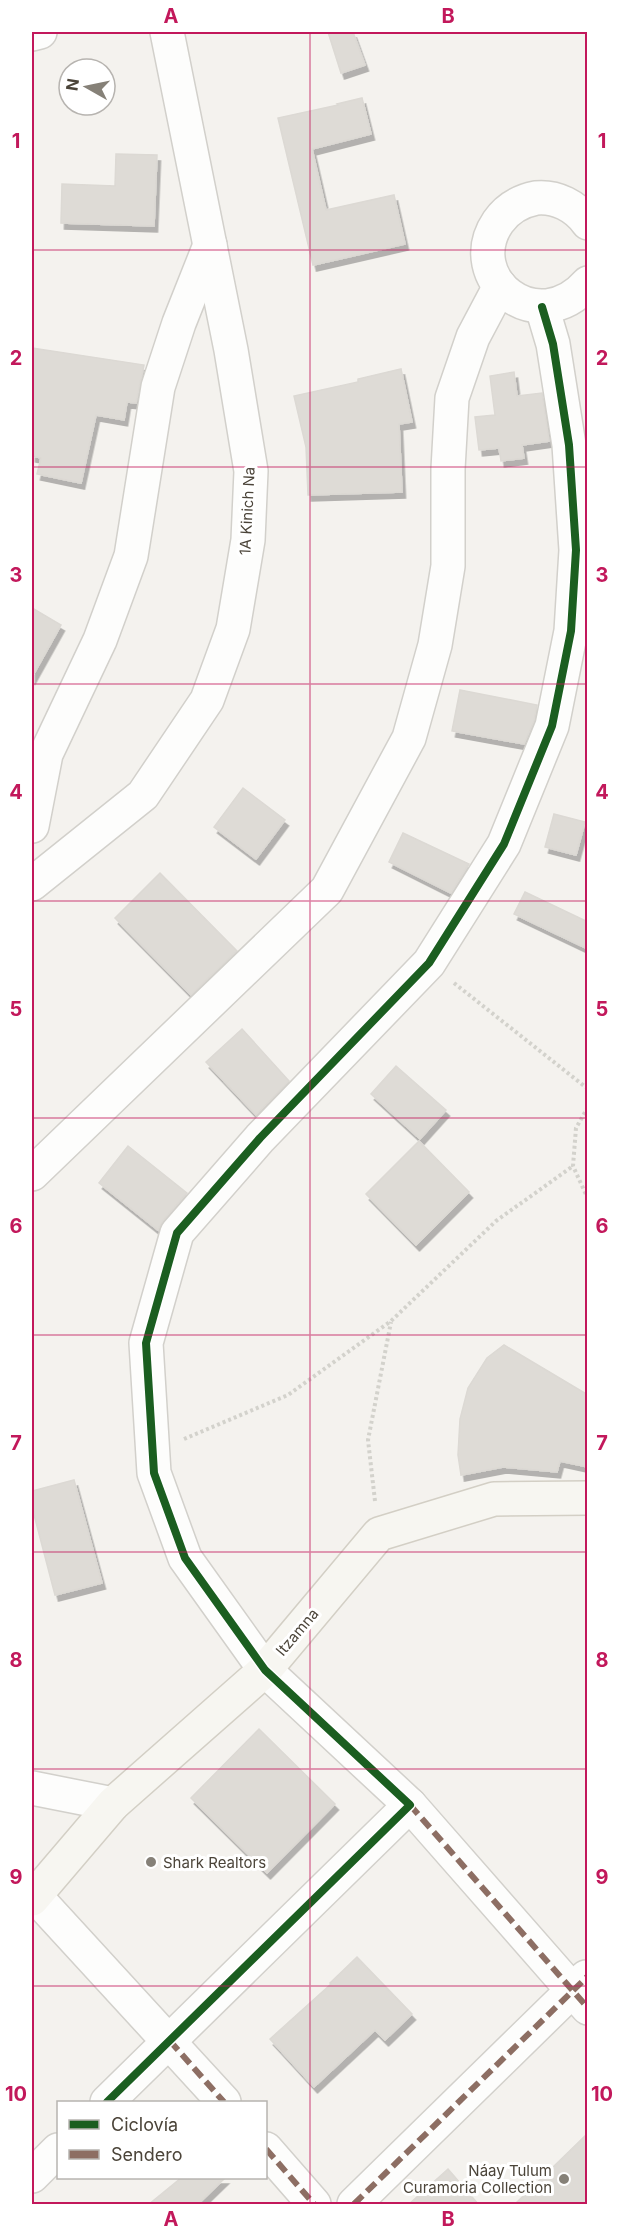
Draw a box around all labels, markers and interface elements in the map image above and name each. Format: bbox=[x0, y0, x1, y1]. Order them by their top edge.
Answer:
text: A bbox=[164, 4, 179, 28]
text: B bbox=[441, 4, 455, 28]
north arrow bbox=[57, 57, 117, 117]
text: N bbox=[61, 77, 83, 92]
text: 1 bbox=[12, 129, 20, 153]
text: 1 bbox=[598, 129, 606, 153]
text: 2 bbox=[10, 346, 22, 370]
text: 2 bbox=[596, 346, 608, 370]
street label: 1A Kinich Na bbox=[235, 466, 259, 556]
text: 3 bbox=[10, 563, 22, 587]
text: 3 bbox=[596, 563, 608, 587]
text: 4 bbox=[9, 780, 23, 804]
text: 4 bbox=[595, 780, 609, 804]
text: 5 bbox=[10, 997, 22, 1021]
text: 5 bbox=[596, 997, 608, 1021]
text: 6 bbox=[10, 1214, 23, 1238]
text: 6 bbox=[596, 1214, 609, 1238]
text: 7 bbox=[10, 1431, 22, 1455]
text: 7 bbox=[596, 1431, 608, 1455]
street label: Itzamna bbox=[272, 1604, 322, 1660]
text: 8 bbox=[9, 1648, 23, 1672]
text: 8 bbox=[595, 1648, 609, 1672]
place label: Shark Realtors bbox=[163, 1853, 266, 1872]
marker: Shark Realtors bbox=[144, 1855, 158, 1869]
text: 9 bbox=[10, 1865, 23, 1889]
text: 9 bbox=[596, 1865, 609, 1889]
text: 10 bbox=[5, 2082, 27, 2106]
text: 10 bbox=[591, 2082, 613, 2106]
legend bbox=[57, 2101, 267, 2179]
text: Ciclovía bbox=[111, 2114, 178, 2135]
text: Sendero bbox=[111, 2144, 182, 2165]
place label: Náay Tulum Curamoria Collection bbox=[403, 2161, 552, 2197]
marker: Náay Tulum Curamoria Collection bbox=[557, 2172, 571, 2186]
text: A bbox=[164, 2207, 179, 2231]
text: B bbox=[441, 2207, 455, 2231]

